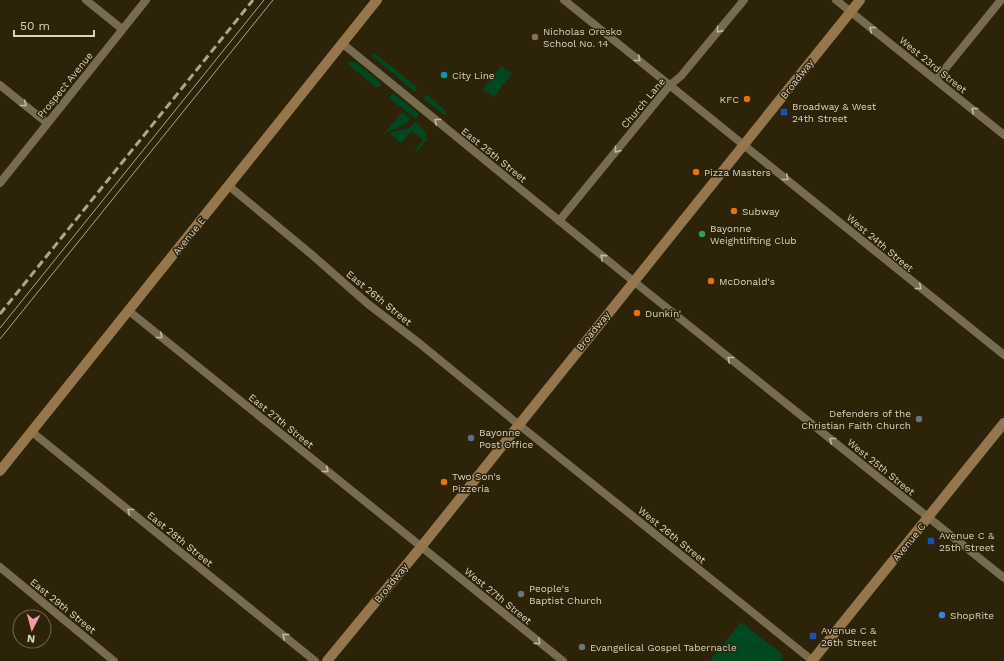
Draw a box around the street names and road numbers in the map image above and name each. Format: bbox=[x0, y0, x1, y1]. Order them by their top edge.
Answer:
street label: West 23rd Street bbox=[897, 35, 969, 96]
street label: Prospect Avenue bbox=[35, 50, 95, 120]
street label: Broadway bbox=[778, 56, 816, 101]
street label: Church Lane bbox=[619, 76, 667, 130]
street label: East 25th Street bbox=[459, 125, 529, 185]
street label: West 24th Street bbox=[845, 212, 916, 275]
street label: Avenue E bbox=[171, 215, 207, 257]
street label: East 26th Street bbox=[344, 268, 414, 328]
street label: Broadway bbox=[574, 309, 613, 353]
street label: East 27th Street bbox=[246, 392, 316, 451]
street label: West 25th Street bbox=[845, 436, 918, 498]
street label: West 26th Street bbox=[636, 504, 709, 566]
street label: East 28th Street bbox=[145, 509, 215, 569]
street label: Avenue C bbox=[890, 521, 928, 563]
street label: Broadway bbox=[372, 561, 411, 605]
street label: West 27th Street bbox=[462, 566, 534, 627]
street label: East 29th Street bbox=[28, 576, 98, 636]

